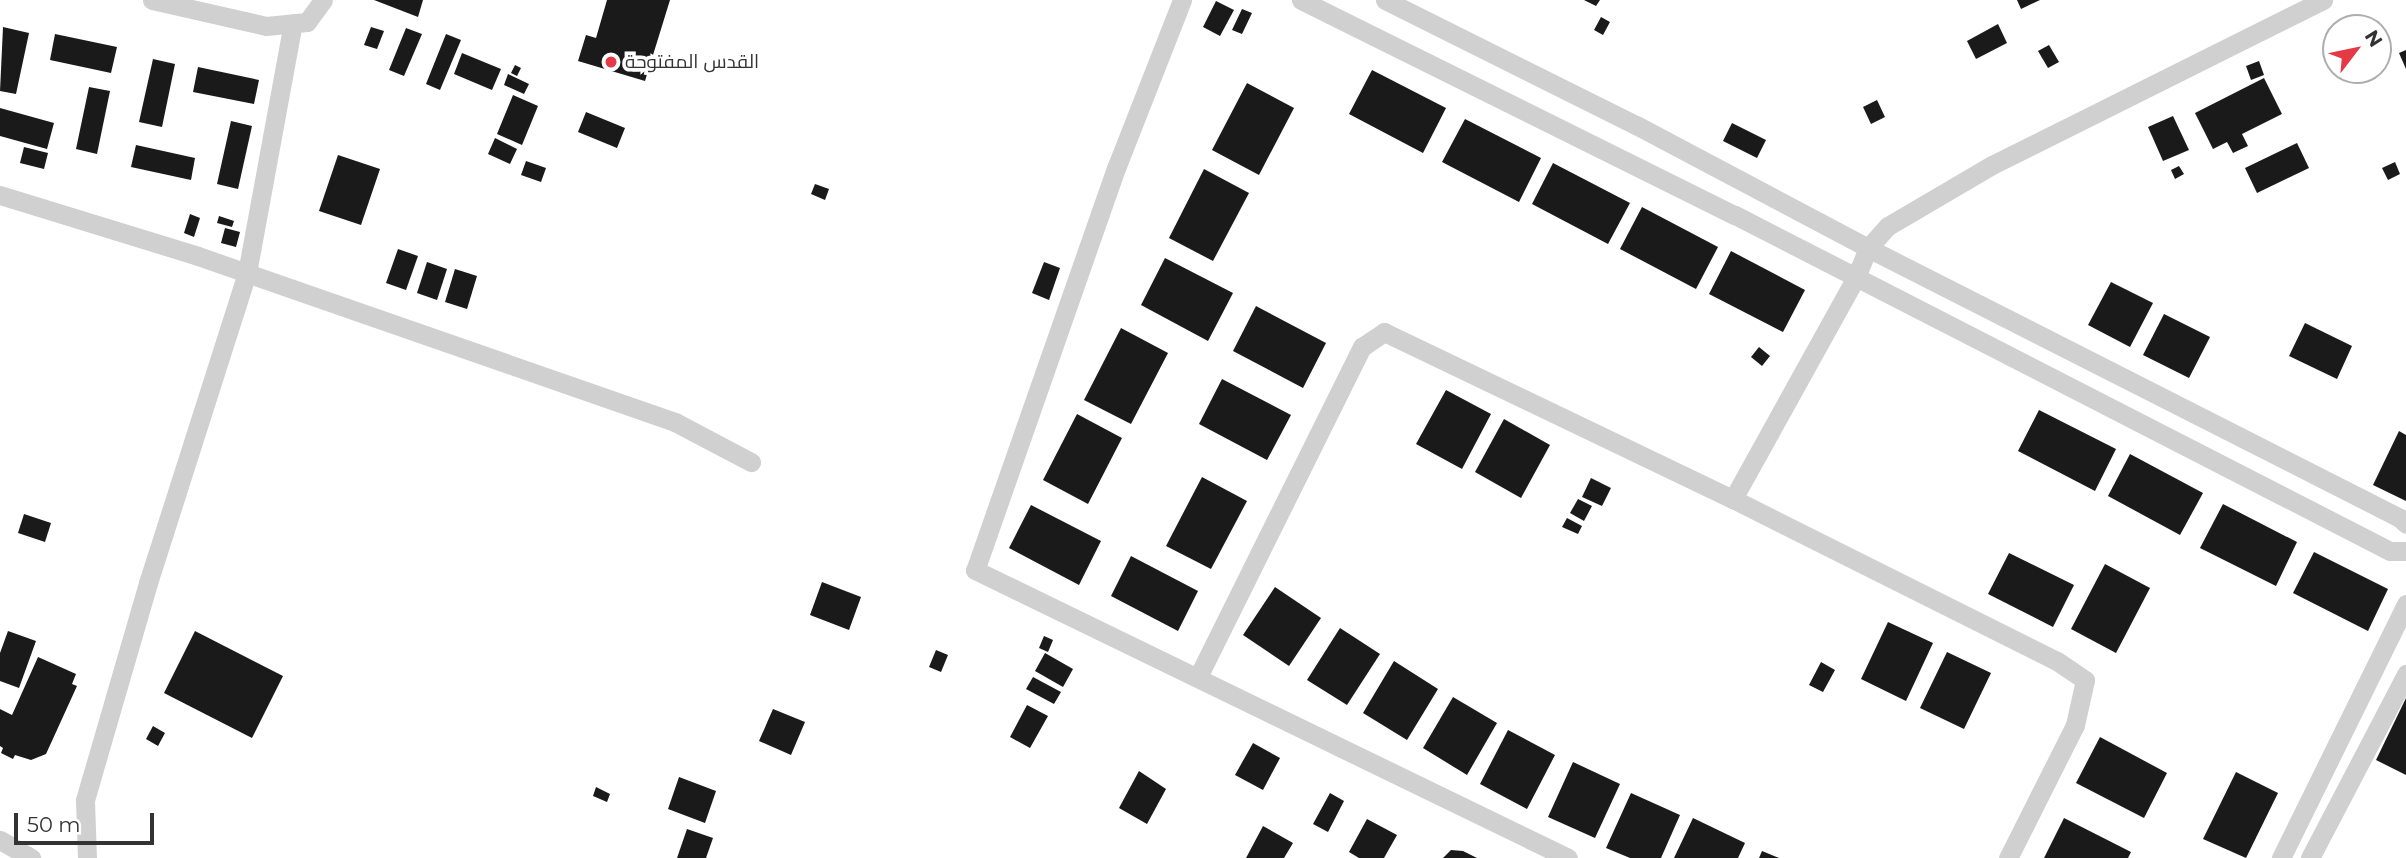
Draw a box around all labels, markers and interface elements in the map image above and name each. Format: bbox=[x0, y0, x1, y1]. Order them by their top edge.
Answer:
north arrow bbox=[2322, 14, 2392, 84]
text: N bbox=[2360, 26, 2387, 51]
place label: القدس المفتوحة bbox=[625, 51, 759, 73]
marker: القدس المفتوحة bbox=[603, 54, 619, 70]
scale bar bbox=[18, 798, 158, 842]
text: 50 m bbox=[27, 812, 81, 837]

